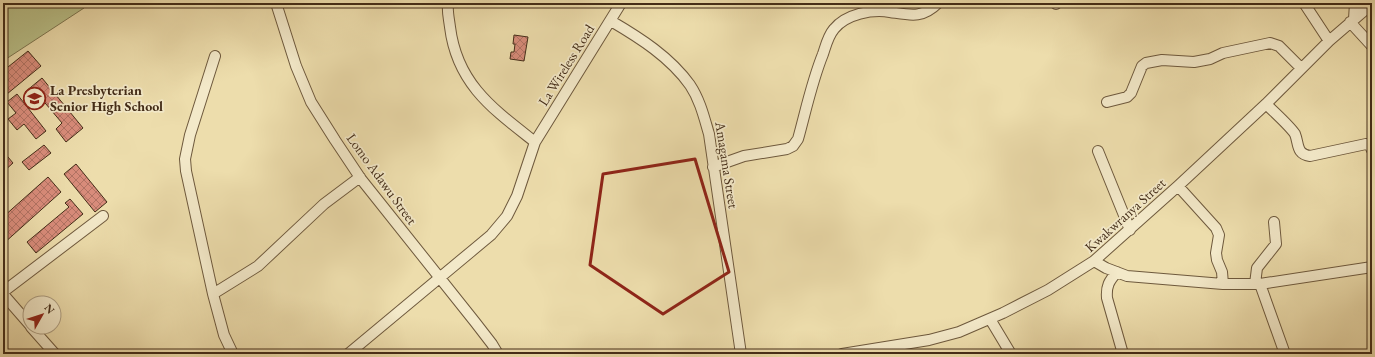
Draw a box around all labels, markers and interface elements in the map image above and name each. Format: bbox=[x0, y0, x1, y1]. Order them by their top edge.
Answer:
street label: La Wireless Road bbox=[534, 20, 599, 109]
place label: La Presbyterian Senior High School bbox=[50, 81, 163, 115]
school or university icon: La Presbyterian Senior High School bbox=[22, 85, 48, 111]
street label: Amagama Street bbox=[711, 119, 743, 210]
street label: Lomo Adawu Street bbox=[343, 130, 421, 229]
street label: Kwakwranya Street bbox=[1081, 174, 1170, 256]
north arrow bbox=[22, 295, 62, 335]
text: N bbox=[42, 301, 58, 317]

